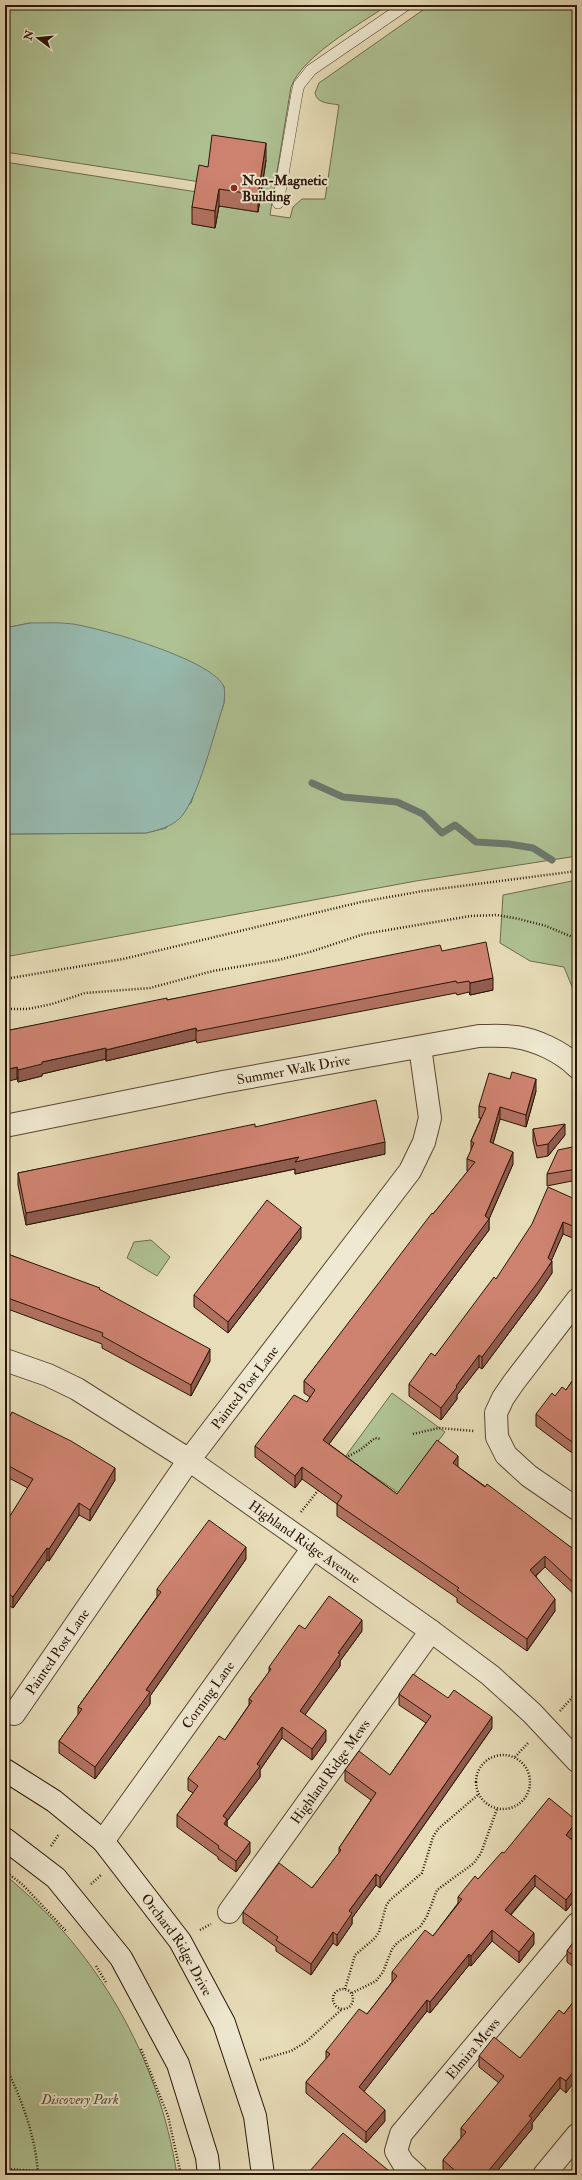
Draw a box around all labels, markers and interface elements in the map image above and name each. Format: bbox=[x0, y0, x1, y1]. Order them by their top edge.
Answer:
north arrow bbox=[18, 18, 58, 58]
text: N bbox=[21, 28, 37, 43]
place label: Non-Magnetic Building bbox=[241, 172, 327, 206]
marker: Non-Magnetic Building bbox=[229, 183, 239, 193]
street label: Summer Walk Drive bbox=[235, 1051, 352, 1088]
street label: Painted Post Lane bbox=[207, 1342, 282, 1432]
street label: Highland Ridge Avenue bbox=[246, 1497, 364, 1587]
street label: Painted Post Lane bbox=[22, 1605, 93, 1698]
street label: Corning Lane bbox=[178, 1657, 238, 1732]
street label: Highland Ridge Mews bbox=[287, 1716, 373, 1827]
street label: Orchard Ridge Drive bbox=[138, 1890, 216, 1999]
street label: Elmira Mews bbox=[442, 2014, 503, 2083]
park label: Discovery Park bbox=[40, 2091, 119, 2108]

